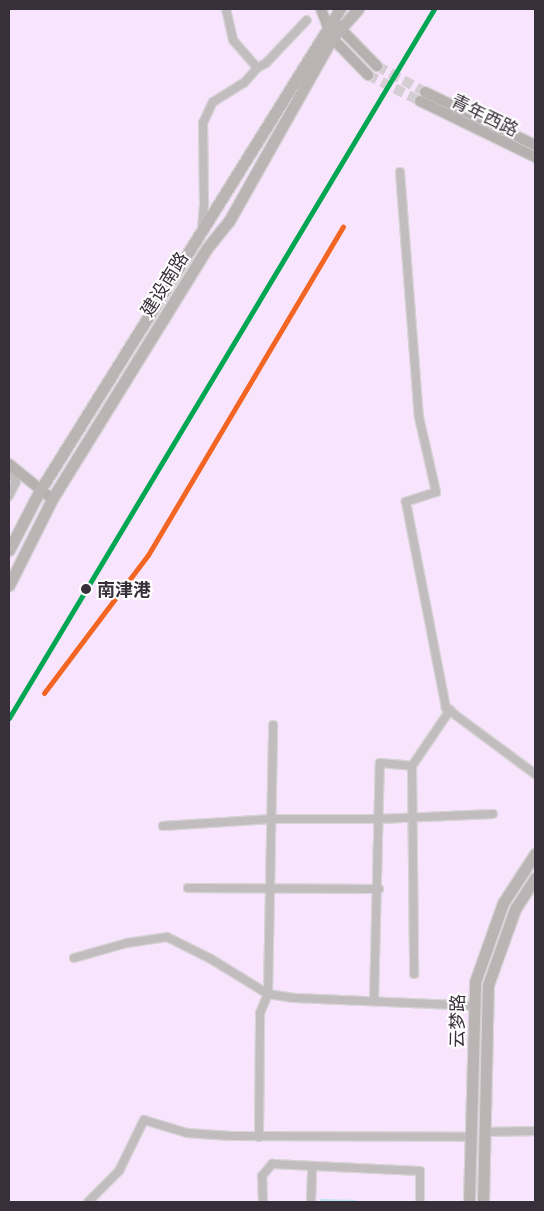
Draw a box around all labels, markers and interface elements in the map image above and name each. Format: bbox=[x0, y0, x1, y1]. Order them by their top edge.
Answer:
street label: 青年西路 bbox=[448, 90, 522, 140]
street label: 建设南路 bbox=[136, 248, 192, 320]
place label: 南津港 bbox=[97, 578, 151, 600]
marker: 南津港 bbox=[79, 582, 93, 596]
street label: 云梦路 bbox=[446, 994, 468, 1048]

